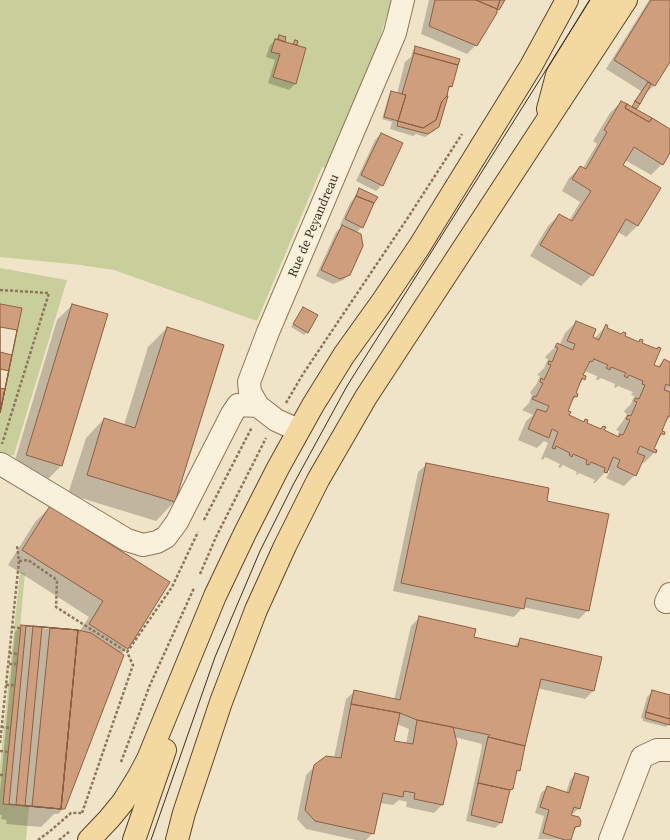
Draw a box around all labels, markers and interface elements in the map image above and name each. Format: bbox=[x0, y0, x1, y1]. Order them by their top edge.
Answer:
street label: Rue de Peyandreau bbox=[285, 172, 343, 280]

